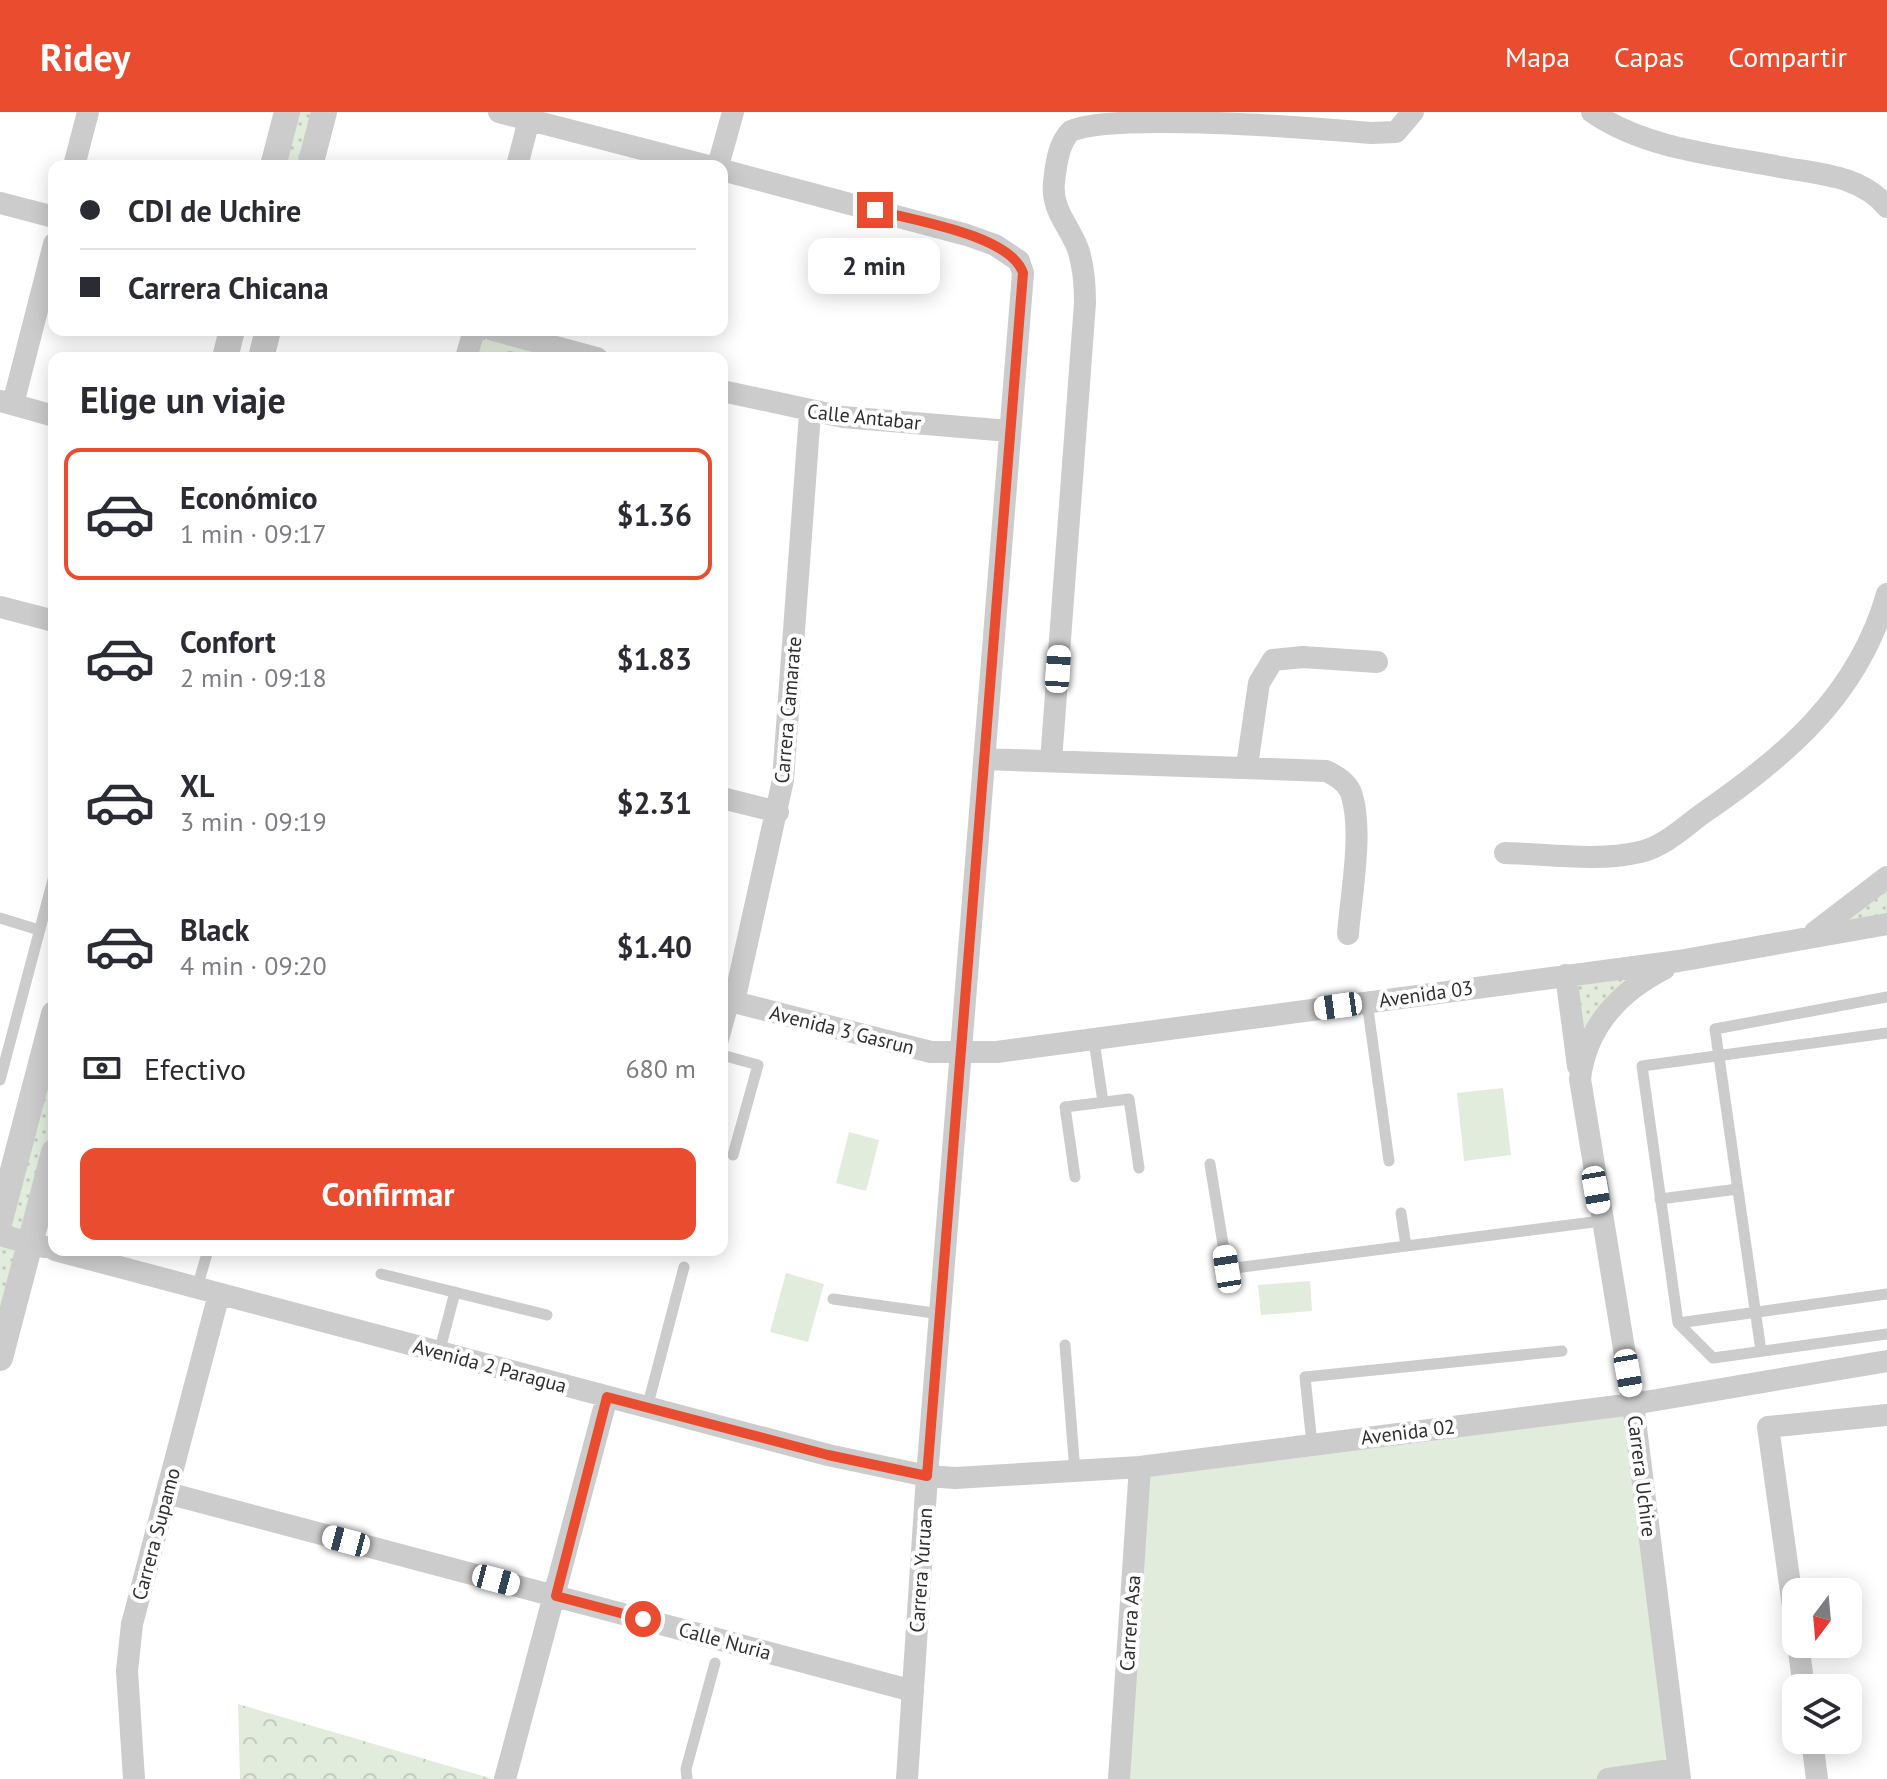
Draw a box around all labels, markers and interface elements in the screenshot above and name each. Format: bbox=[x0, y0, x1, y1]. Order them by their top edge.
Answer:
text: Ridey bbox=[40, 32, 131, 81]
text: Mapa bbox=[1505, 38, 1570, 75]
text: Capas bbox=[1614, 38, 1684, 75]
text: Compartir bbox=[1728, 38, 1847, 75]
text: CDI de Uchire bbox=[128, 191, 301, 230]
route end bbox=[857, 192, 893, 228]
callout: 2 min bbox=[809, 238, 941, 294]
text: 2 min bbox=[842, 249, 906, 282]
text: Carrera Chicana bbox=[128, 268, 329, 307]
text: Elige un viaje bbox=[80, 376, 286, 423]
street label: Calle Antabar bbox=[806, 398, 922, 436]
icon: car bbox=[84, 478, 156, 550]
text: Económico bbox=[180, 478, 318, 517]
text: $1.36 bbox=[617, 495, 692, 534]
text: 1 min · 09:17 bbox=[180, 517, 327, 550]
icon: car bbox=[84, 622, 156, 694]
text: Confort bbox=[180, 622, 276, 661]
street label: Carrera Camarate bbox=[769, 635, 807, 785]
text: $1.83 bbox=[617, 639, 692, 678]
car bbox=[1044, 644, 1072, 694]
text: 2 min · 09:18 bbox=[180, 661, 327, 694]
icon: car bbox=[84, 766, 156, 838]
text: XL bbox=[180, 766, 214, 805]
text: $2.31 bbox=[617, 783, 692, 822]
text: 3 min · 09:19 bbox=[180, 805, 327, 838]
icon: car bbox=[84, 910, 156, 982]
text: Black bbox=[180, 910, 249, 949]
text: $1.40 bbox=[617, 927, 692, 966]
text: 4 min · 09:20 bbox=[180, 949, 327, 982]
street label: Avenida 03 bbox=[1377, 975, 1475, 1013]
car bbox=[1313, 991, 1363, 1021]
street label: Avenida 3 Gasrun bbox=[767, 999, 917, 1061]
icon: cash bbox=[80, 1046, 124, 1090]
text: Efectivo bbox=[144, 1049, 246, 1088]
text: 680 m bbox=[625, 1052, 696, 1085]
button: Confirmar bbox=[80, 1148, 696, 1240]
car bbox=[1580, 1164, 1612, 1216]
car bbox=[1211, 1243, 1243, 1295]
street label: Avenida 2 Paragua bbox=[410, 1333, 570, 1399]
car bbox=[1612, 1347, 1644, 1399]
street label: Avenida 02 bbox=[1359, 1413, 1457, 1451]
street label: Carrera Uchire bbox=[1622, 1414, 1662, 1538]
street label: Carrera Supamo bbox=[126, 1465, 186, 1603]
street label: Carrera Yuruan bbox=[904, 1507, 938, 1633]
car bbox=[320, 1523, 372, 1559]
car bbox=[470, 1562, 522, 1598]
street label: Carrera Asa bbox=[1114, 1574, 1146, 1672]
north arrow bbox=[1782, 1578, 1862, 1658]
map controls bbox=[1782, 1578, 1862, 1754]
route start bbox=[625, 1601, 661, 1637]
street label: Calle Nuria bbox=[676, 1616, 774, 1666]
button: layers bbox=[1782, 1674, 1862, 1754]

